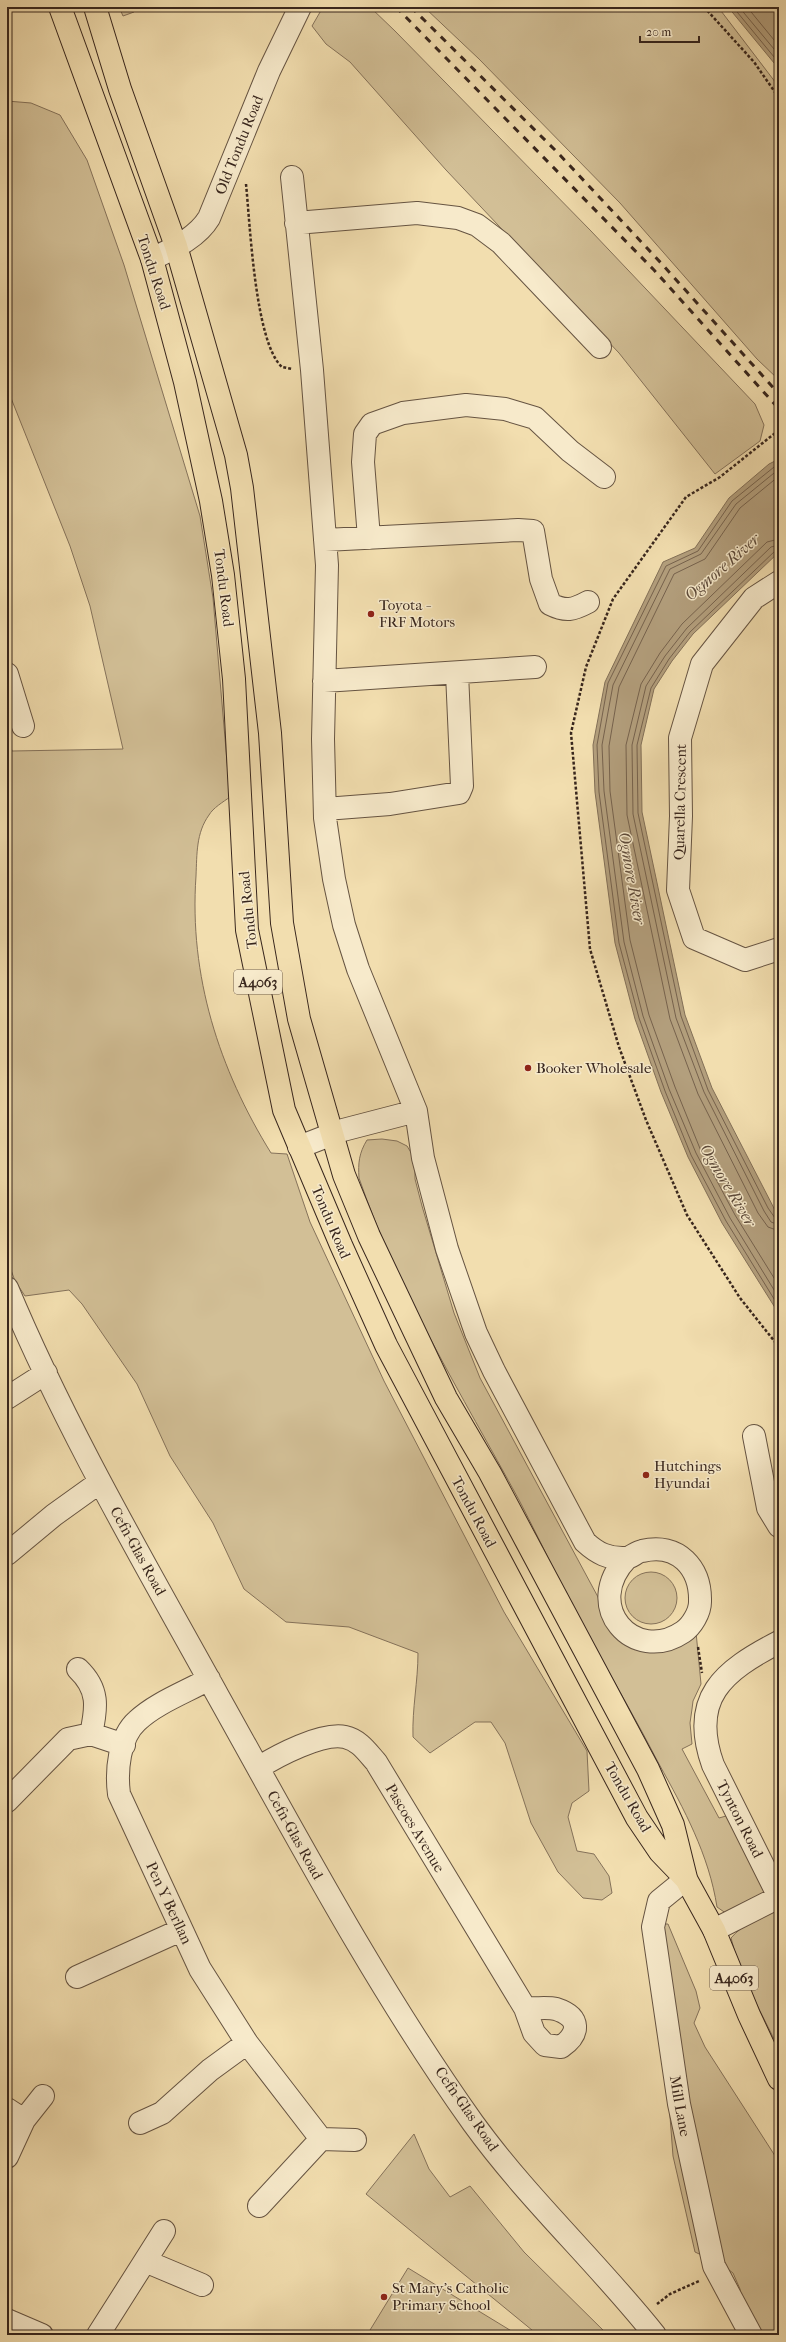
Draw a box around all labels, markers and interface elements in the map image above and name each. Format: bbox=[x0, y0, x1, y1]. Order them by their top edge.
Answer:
scale bar bbox=[640, 18, 699, 44]
text: 20 m bbox=[646, 25, 671, 39]
street label: Old Tondu Road bbox=[211, 92, 267, 197]
street label: Tondu Road bbox=[133, 232, 175, 313]
water label: Ogmore River bbox=[681, 528, 765, 605]
street label: Tondu Road bbox=[210, 548, 238, 629]
place label: Toyota - FRF Motors bbox=[379, 596, 455, 631]
marker: Toyota - FRF Motors bbox=[366, 609, 376, 619]
street label: Quarella Crescent bbox=[670, 743, 690, 860]
water label: Ogmore River bbox=[615, 830, 650, 927]
street label: Tondu Road bbox=[235, 869, 261, 950]
road number: A4063 bbox=[234, 970, 282, 994]
place label: Booker Wholesale bbox=[536, 1059, 652, 1077]
marker: Booker Wholesale bbox=[523, 1063, 533, 1073]
water label: Ogmore River bbox=[696, 1140, 761, 1231]
street label: Tondu Road bbox=[307, 1183, 355, 1262]
place label: Hutchings Hyundai bbox=[654, 1457, 722, 1492]
marker: Hutchings Hyundai bbox=[641, 1470, 651, 1480]
street label: Tondu Road bbox=[448, 1473, 501, 1551]
street label: Cefn-Glas Road bbox=[106, 1503, 170, 1599]
street label: Tondu Road bbox=[601, 1759, 656, 1836]
street label: Tynton Road bbox=[713, 1777, 768, 1861]
street label: Pascoes Avenue bbox=[381, 1780, 449, 1876]
street label: Cefn-Glas Road bbox=[263, 1787, 327, 1883]
street label: Pen Y Berllan bbox=[142, 1859, 196, 1947]
road number: A4063 bbox=[710, 1966, 758, 1990]
street label: Cefn-Glas Road bbox=[431, 2063, 503, 2155]
street label: Mill Lane bbox=[666, 2074, 694, 2139]
place label: St Mary's Catholic Primary School bbox=[392, 2279, 509, 2314]
marker: St Mary's Catholic Primary School bbox=[379, 2292, 389, 2302]

